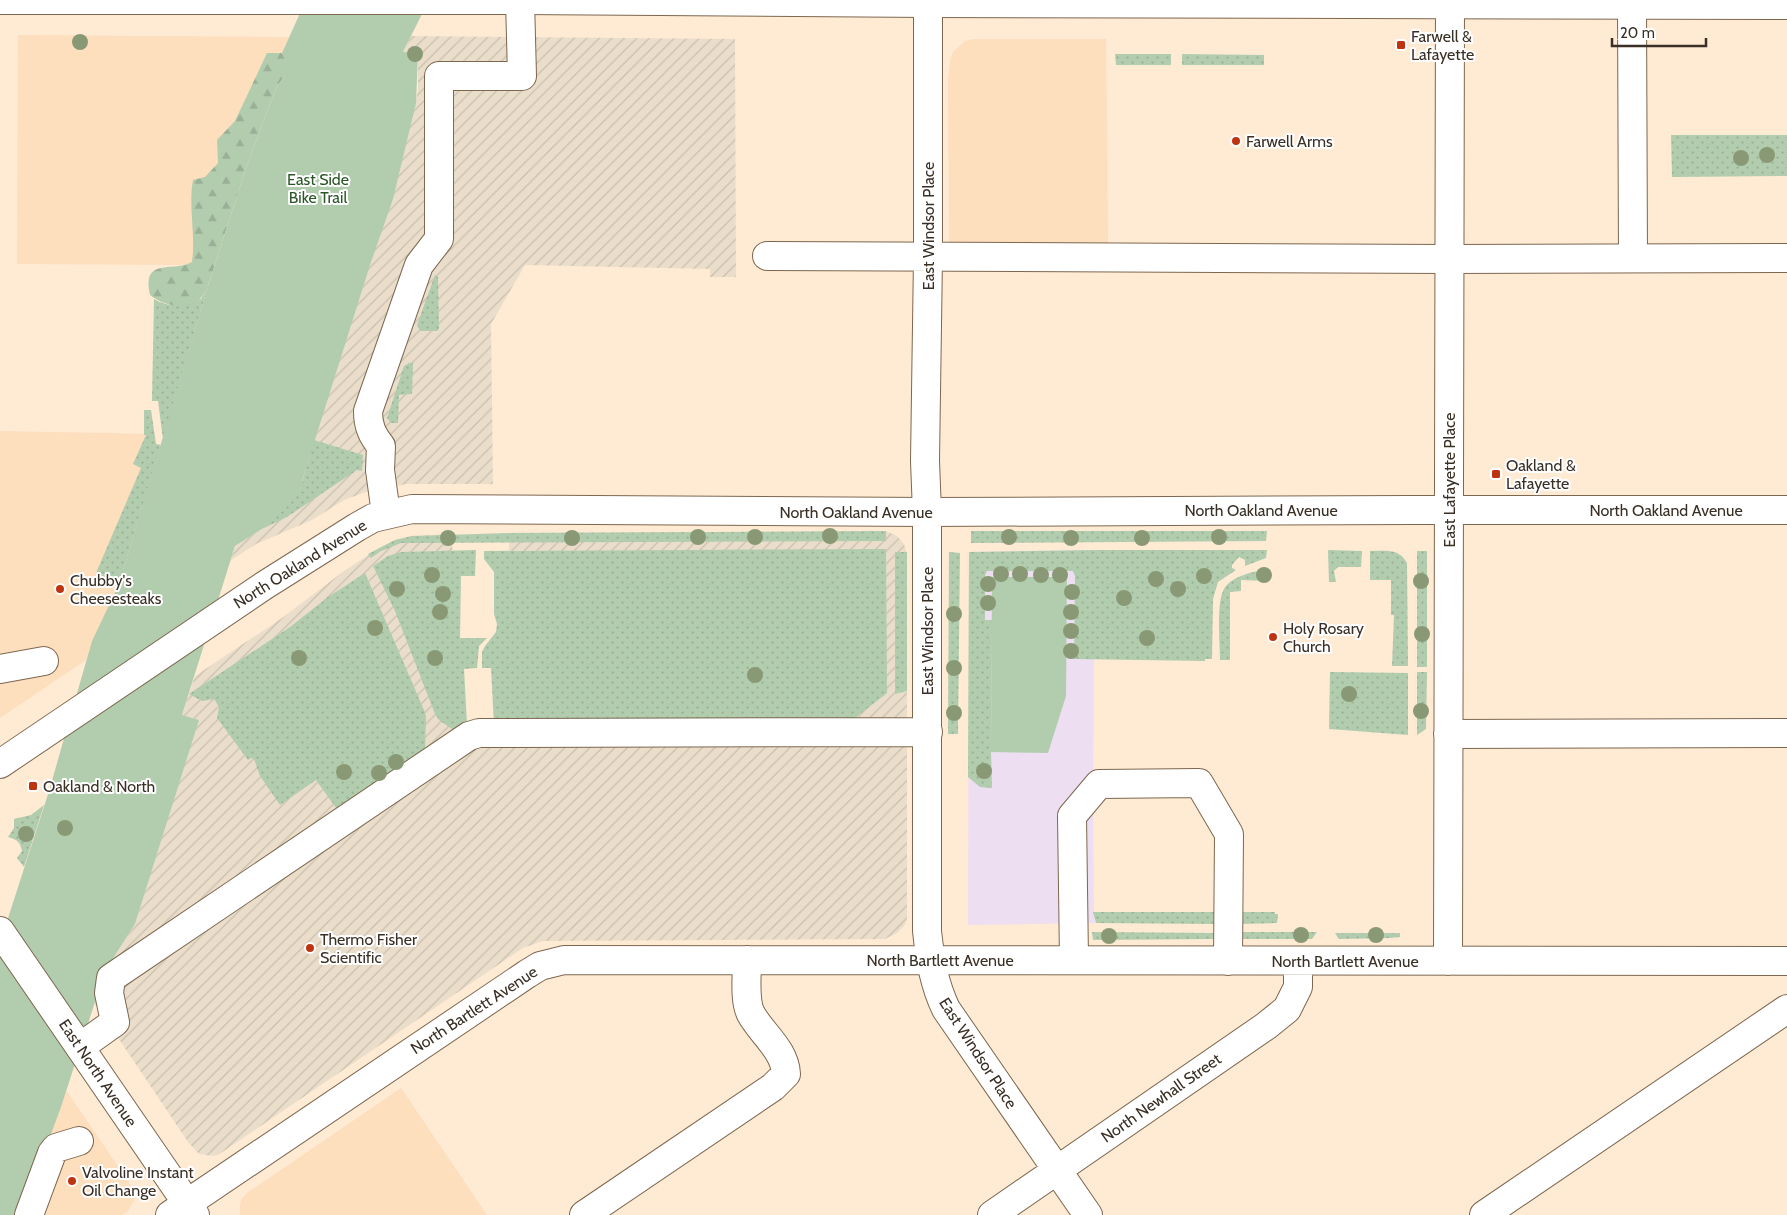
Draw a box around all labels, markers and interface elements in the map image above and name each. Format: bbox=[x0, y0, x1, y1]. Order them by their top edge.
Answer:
scale bar bbox=[1612, 15, 1706, 47]
text: 20 m bbox=[1620, 24, 1655, 42]
place label: Farwell & Lafayette bbox=[1411, 27, 1474, 64]
marker: Farwell & Lafayette bbox=[1395, 39, 1407, 51]
place label: Farwell Arms bbox=[1246, 132, 1333, 151]
marker: Farwell Arms bbox=[1230, 135, 1242, 147]
street label: East Windsor Place bbox=[919, 162, 938, 290]
park label: East Side Bike Trail bbox=[287, 170, 349, 207]
street label: East Lafayette Place bbox=[1440, 413, 1459, 547]
place label: Oakland & Lafayette bbox=[1506, 456, 1576, 493]
marker: Oakland & Lafayette bbox=[1490, 468, 1502, 480]
street label: North Oakland Avenue bbox=[1184, 501, 1338, 520]
street label: North Oakland Avenue bbox=[1589, 501, 1743, 520]
street label: North Oakland Avenue bbox=[779, 503, 933, 522]
street label: North Oakland Avenue bbox=[230, 515, 370, 613]
street label: East Windsor Place bbox=[918, 567, 937, 695]
place label: Chubby's Cheesesteaks bbox=[70, 571, 162, 608]
marker: Chubby's Cheesesteaks bbox=[54, 583, 66, 595]
place label: Holy Rosary Church bbox=[1283, 619, 1364, 656]
marker: Holy Rosary Church bbox=[1267, 631, 1279, 643]
place label: Oakland & North bbox=[43, 777, 155, 796]
marker: Oakland & North bbox=[27, 780, 39, 792]
place label: Thermo Fisher Scientific bbox=[320, 930, 418, 967]
marker: Thermo Fisher Scientific bbox=[304, 942, 316, 954]
street label: North Bartlett Avenue bbox=[866, 951, 1014, 970]
street label: North Bartlett Avenue bbox=[1271, 952, 1419, 971]
street label: North Bartlett Avenue bbox=[407, 962, 541, 1058]
street label: East Windsor Place bbox=[935, 994, 1021, 1112]
street label: East North Avenue bbox=[55, 1016, 141, 1130]
street label: North Newhall Street bbox=[1097, 1049, 1225, 1147]
place label: Valvoline Instant Oil Change bbox=[82, 1163, 194, 1200]
marker: Valvoline Instant Oil Change bbox=[66, 1175, 78, 1187]

